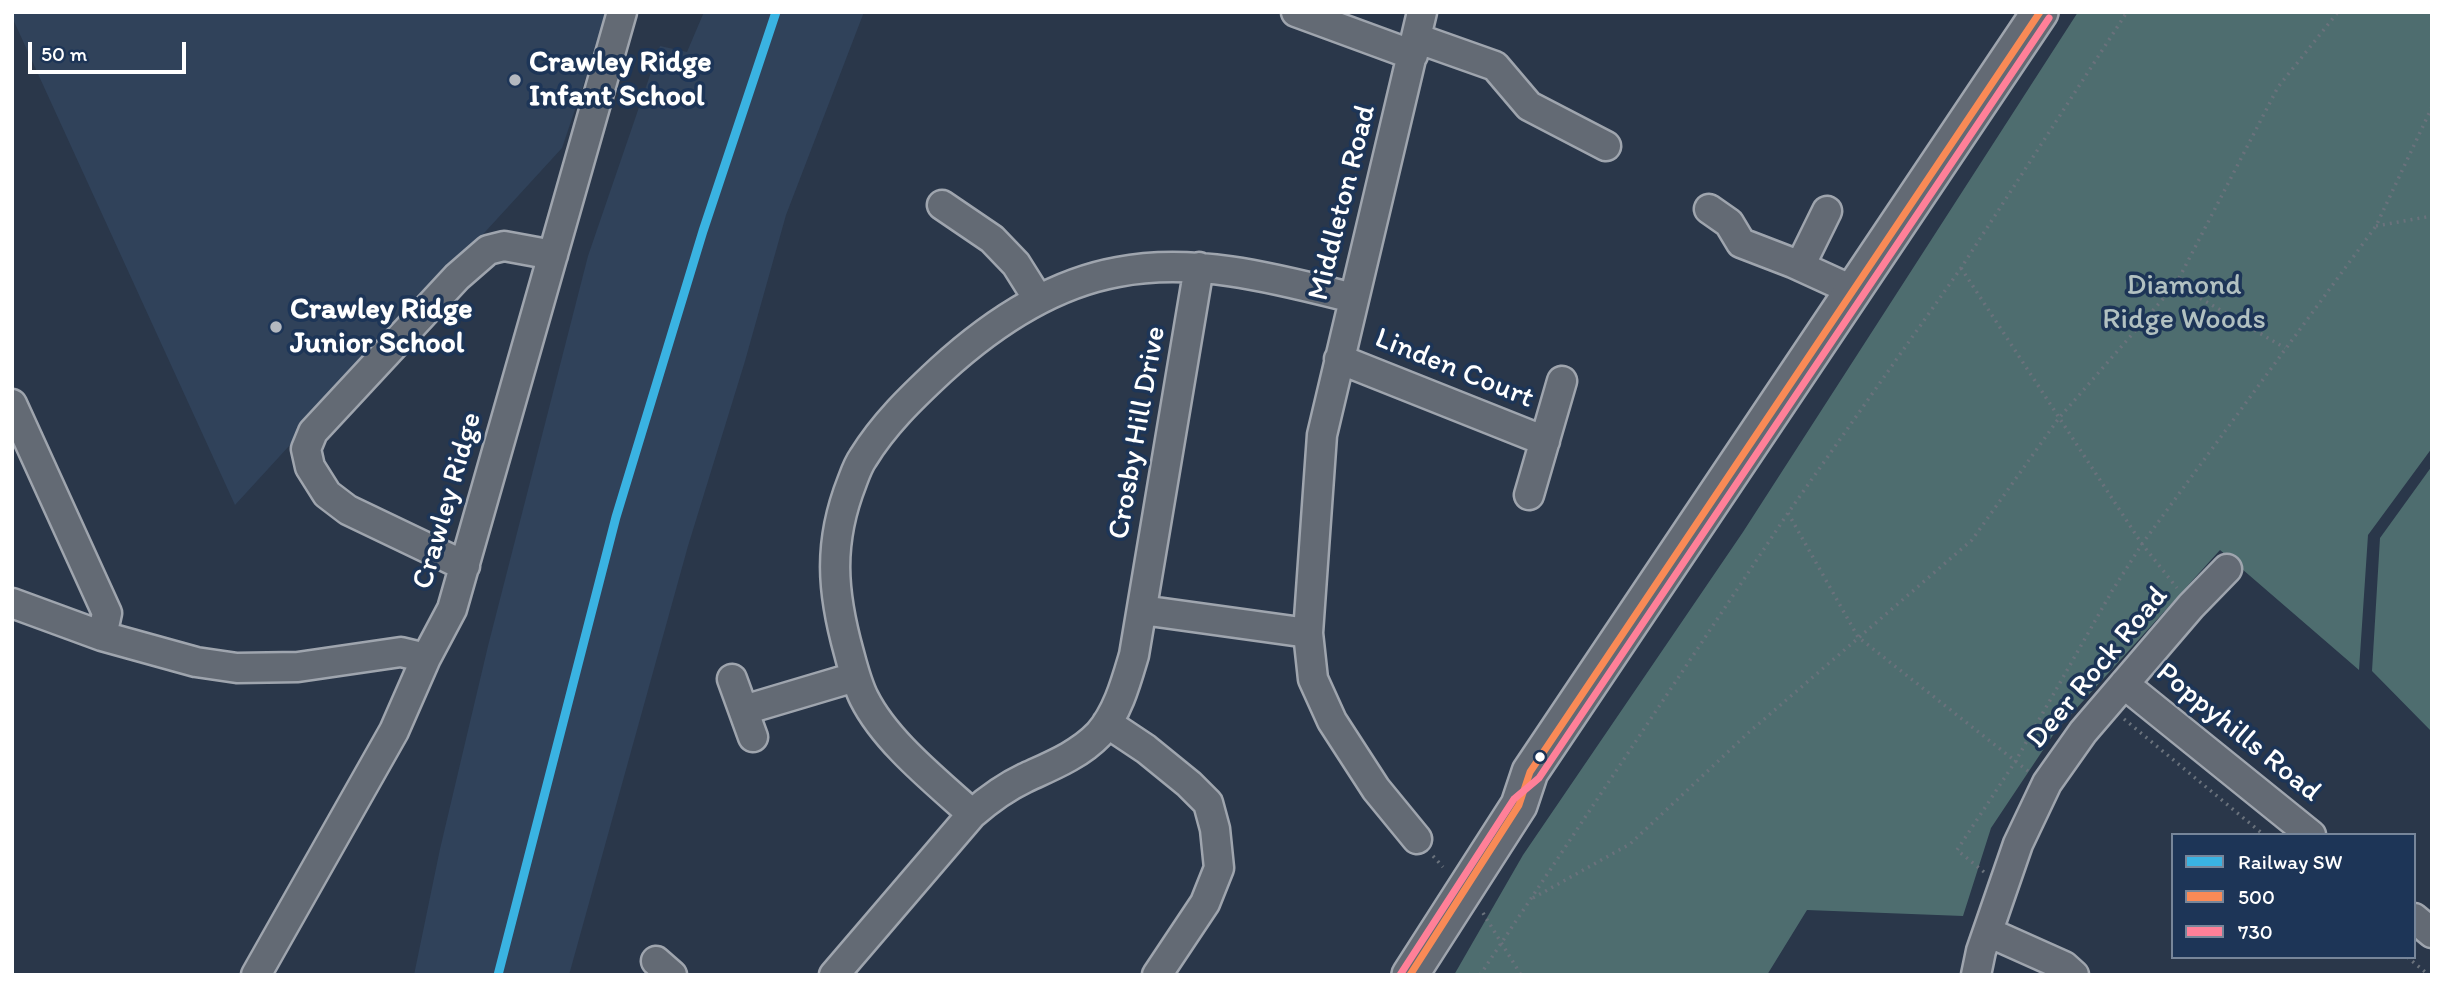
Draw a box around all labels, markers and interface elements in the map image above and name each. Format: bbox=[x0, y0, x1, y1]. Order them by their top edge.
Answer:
scale bar bbox=[32, 28, 189, 72]
text: 50 m bbox=[41, 41, 87, 66]
place label: Crawley Ridge Infant School bbox=[529, 45, 711, 116]
marker: Crawley Ridge Infant School bbox=[507, 72, 523, 88]
street label: Middleton Road bbox=[1301, 101, 1385, 305]
park label: Diamond Ridge Woods bbox=[2102, 268, 2266, 338]
place label: Crawley Ridge Junior School bbox=[290, 292, 472, 362]
marker: Crawley Ridge Junior School bbox=[268, 319, 284, 335]
street label: Linden Court bbox=[1369, 321, 1539, 417]
street label: Crosby Hill Drive bbox=[1102, 324, 1174, 542]
street label: Crawley Ridge bbox=[406, 408, 490, 594]
street label: Deer Rock Road bbox=[2020, 579, 2176, 757]
street label: Poppyhills Road bbox=[2148, 655, 2328, 811]
unlabelled marker bbox=[1533, 750, 1547, 764]
legend bbox=[2171, 833, 2416, 959]
text: Railway SW bbox=[2238, 849, 2343, 874]
text: 500 bbox=[2238, 884, 2275, 909]
text: 730 bbox=[2238, 919, 2273, 944]

